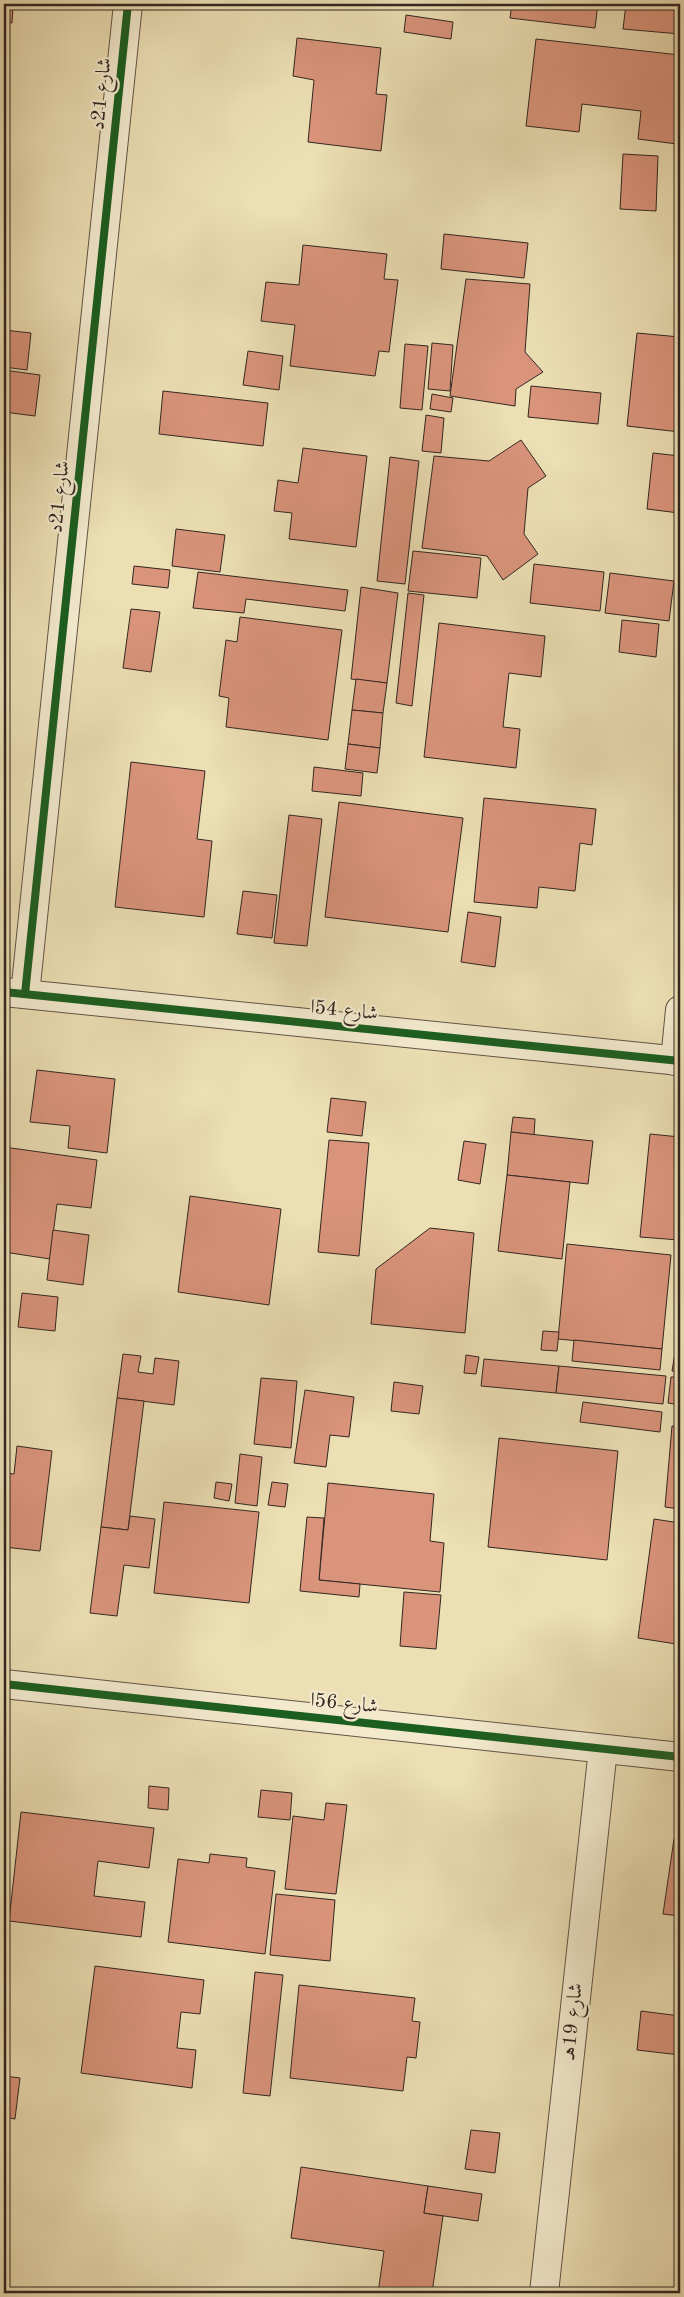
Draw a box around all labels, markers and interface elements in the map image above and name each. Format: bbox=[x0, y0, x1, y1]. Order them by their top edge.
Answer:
street label: شارع 21د bbox=[88, 57, 122, 132]
street label: شارع 21د bbox=[46, 460, 80, 535]
street label: شارع 54ا bbox=[309, 998, 379, 1030]
street label: شارع 56ا bbox=[309, 1691, 379, 1723]
street label: شارع 19هـ bbox=[559, 1982, 593, 2062]

